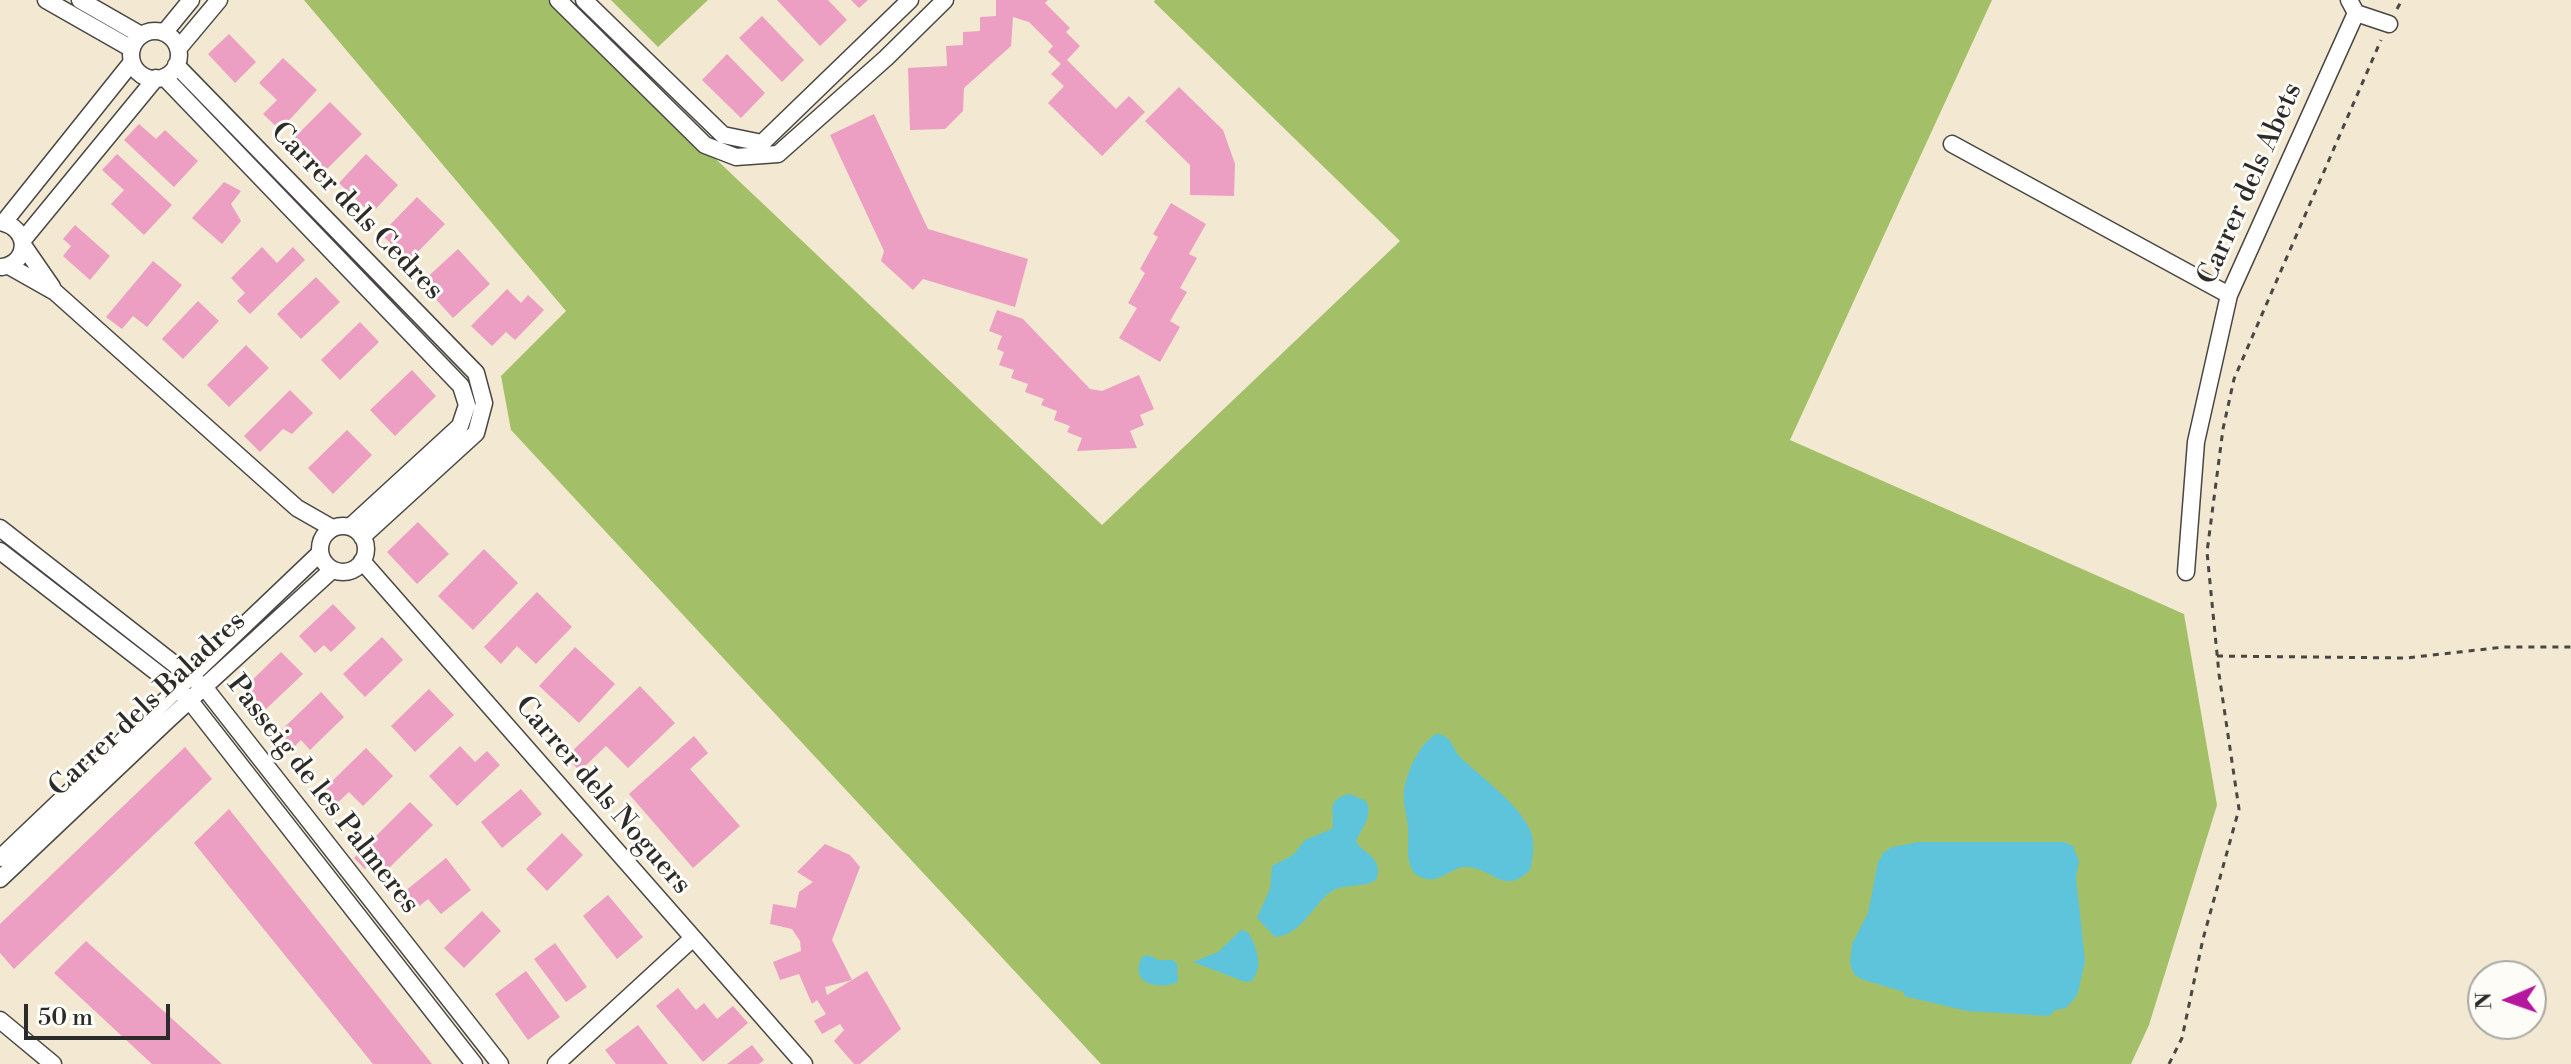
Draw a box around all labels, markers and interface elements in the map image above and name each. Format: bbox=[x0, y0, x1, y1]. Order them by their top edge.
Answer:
street label: Carrer dels Abets bbox=[2191, 78, 2311, 290]
street label: Carrer dels Cedres bbox=[263, 116, 449, 308]
street label: Carrer dels Baladres bbox=[43, 605, 253, 805]
street label: Passeig de les Palmeres bbox=[218, 669, 426, 921]
street label: Carrer dels Noguers bbox=[507, 690, 697, 902]
north arrow bbox=[2467, 960, 2547, 1040]
scale bar bbox=[28, 988, 174, 1038]
text: N bbox=[2471, 992, 2498, 1010]
text: 50 m bbox=[38, 1003, 93, 1033]

